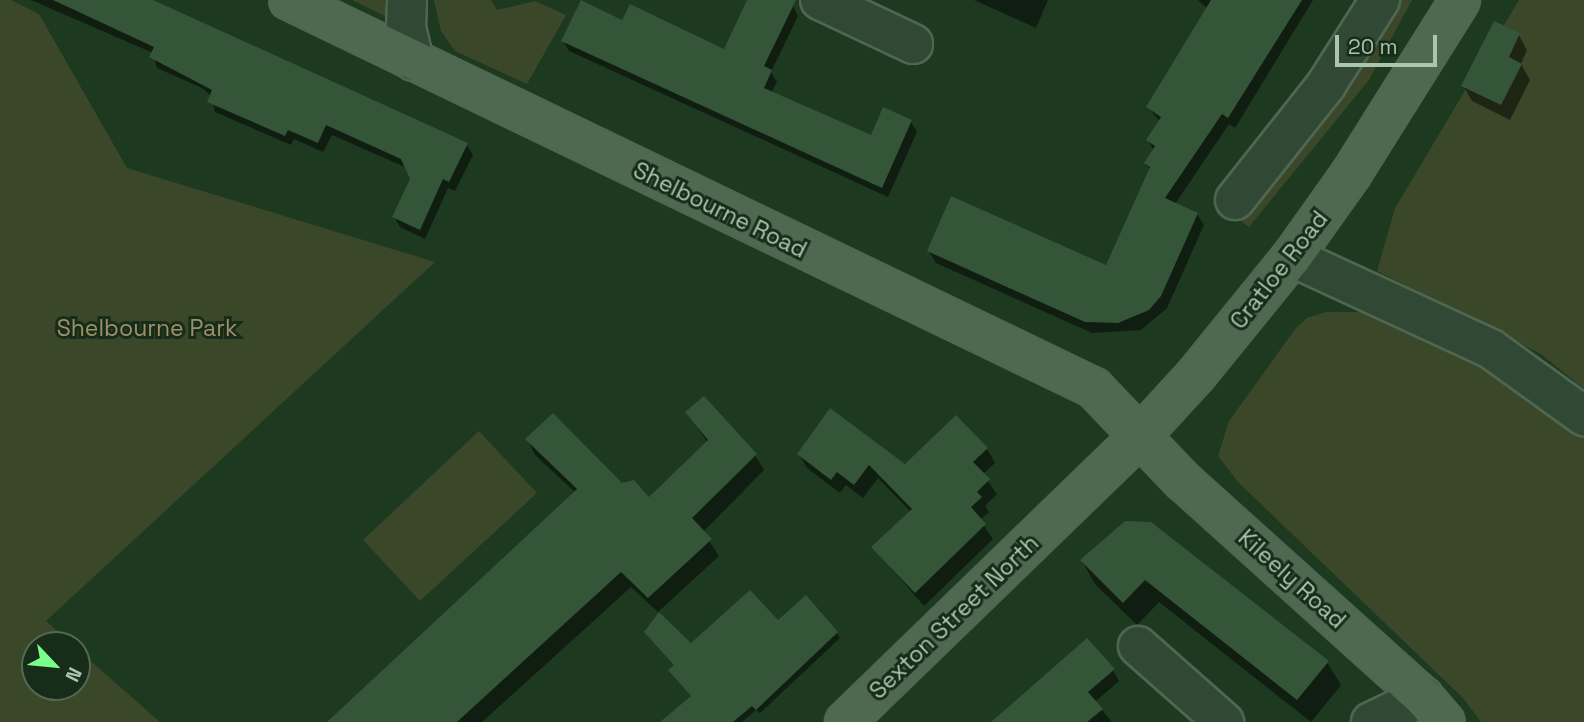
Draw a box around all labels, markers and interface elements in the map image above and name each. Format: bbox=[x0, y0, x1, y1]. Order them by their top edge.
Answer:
scale bar bbox=[1339, 21, 1440, 65]
text: 20 m bbox=[1348, 33, 1398, 60]
street label: Shelbourne Road bbox=[629, 156, 811, 264]
street label: Cratloe Road bbox=[1224, 206, 1334, 334]
park label: Shelbourne Park bbox=[57, 314, 237, 342]
street label: Kileely Road bbox=[1233, 524, 1351, 634]
street label: Sexton Street North bbox=[864, 529, 1044, 705]
north arrow bbox=[21, 631, 91, 701]
text: N bbox=[60, 663, 88, 686]

